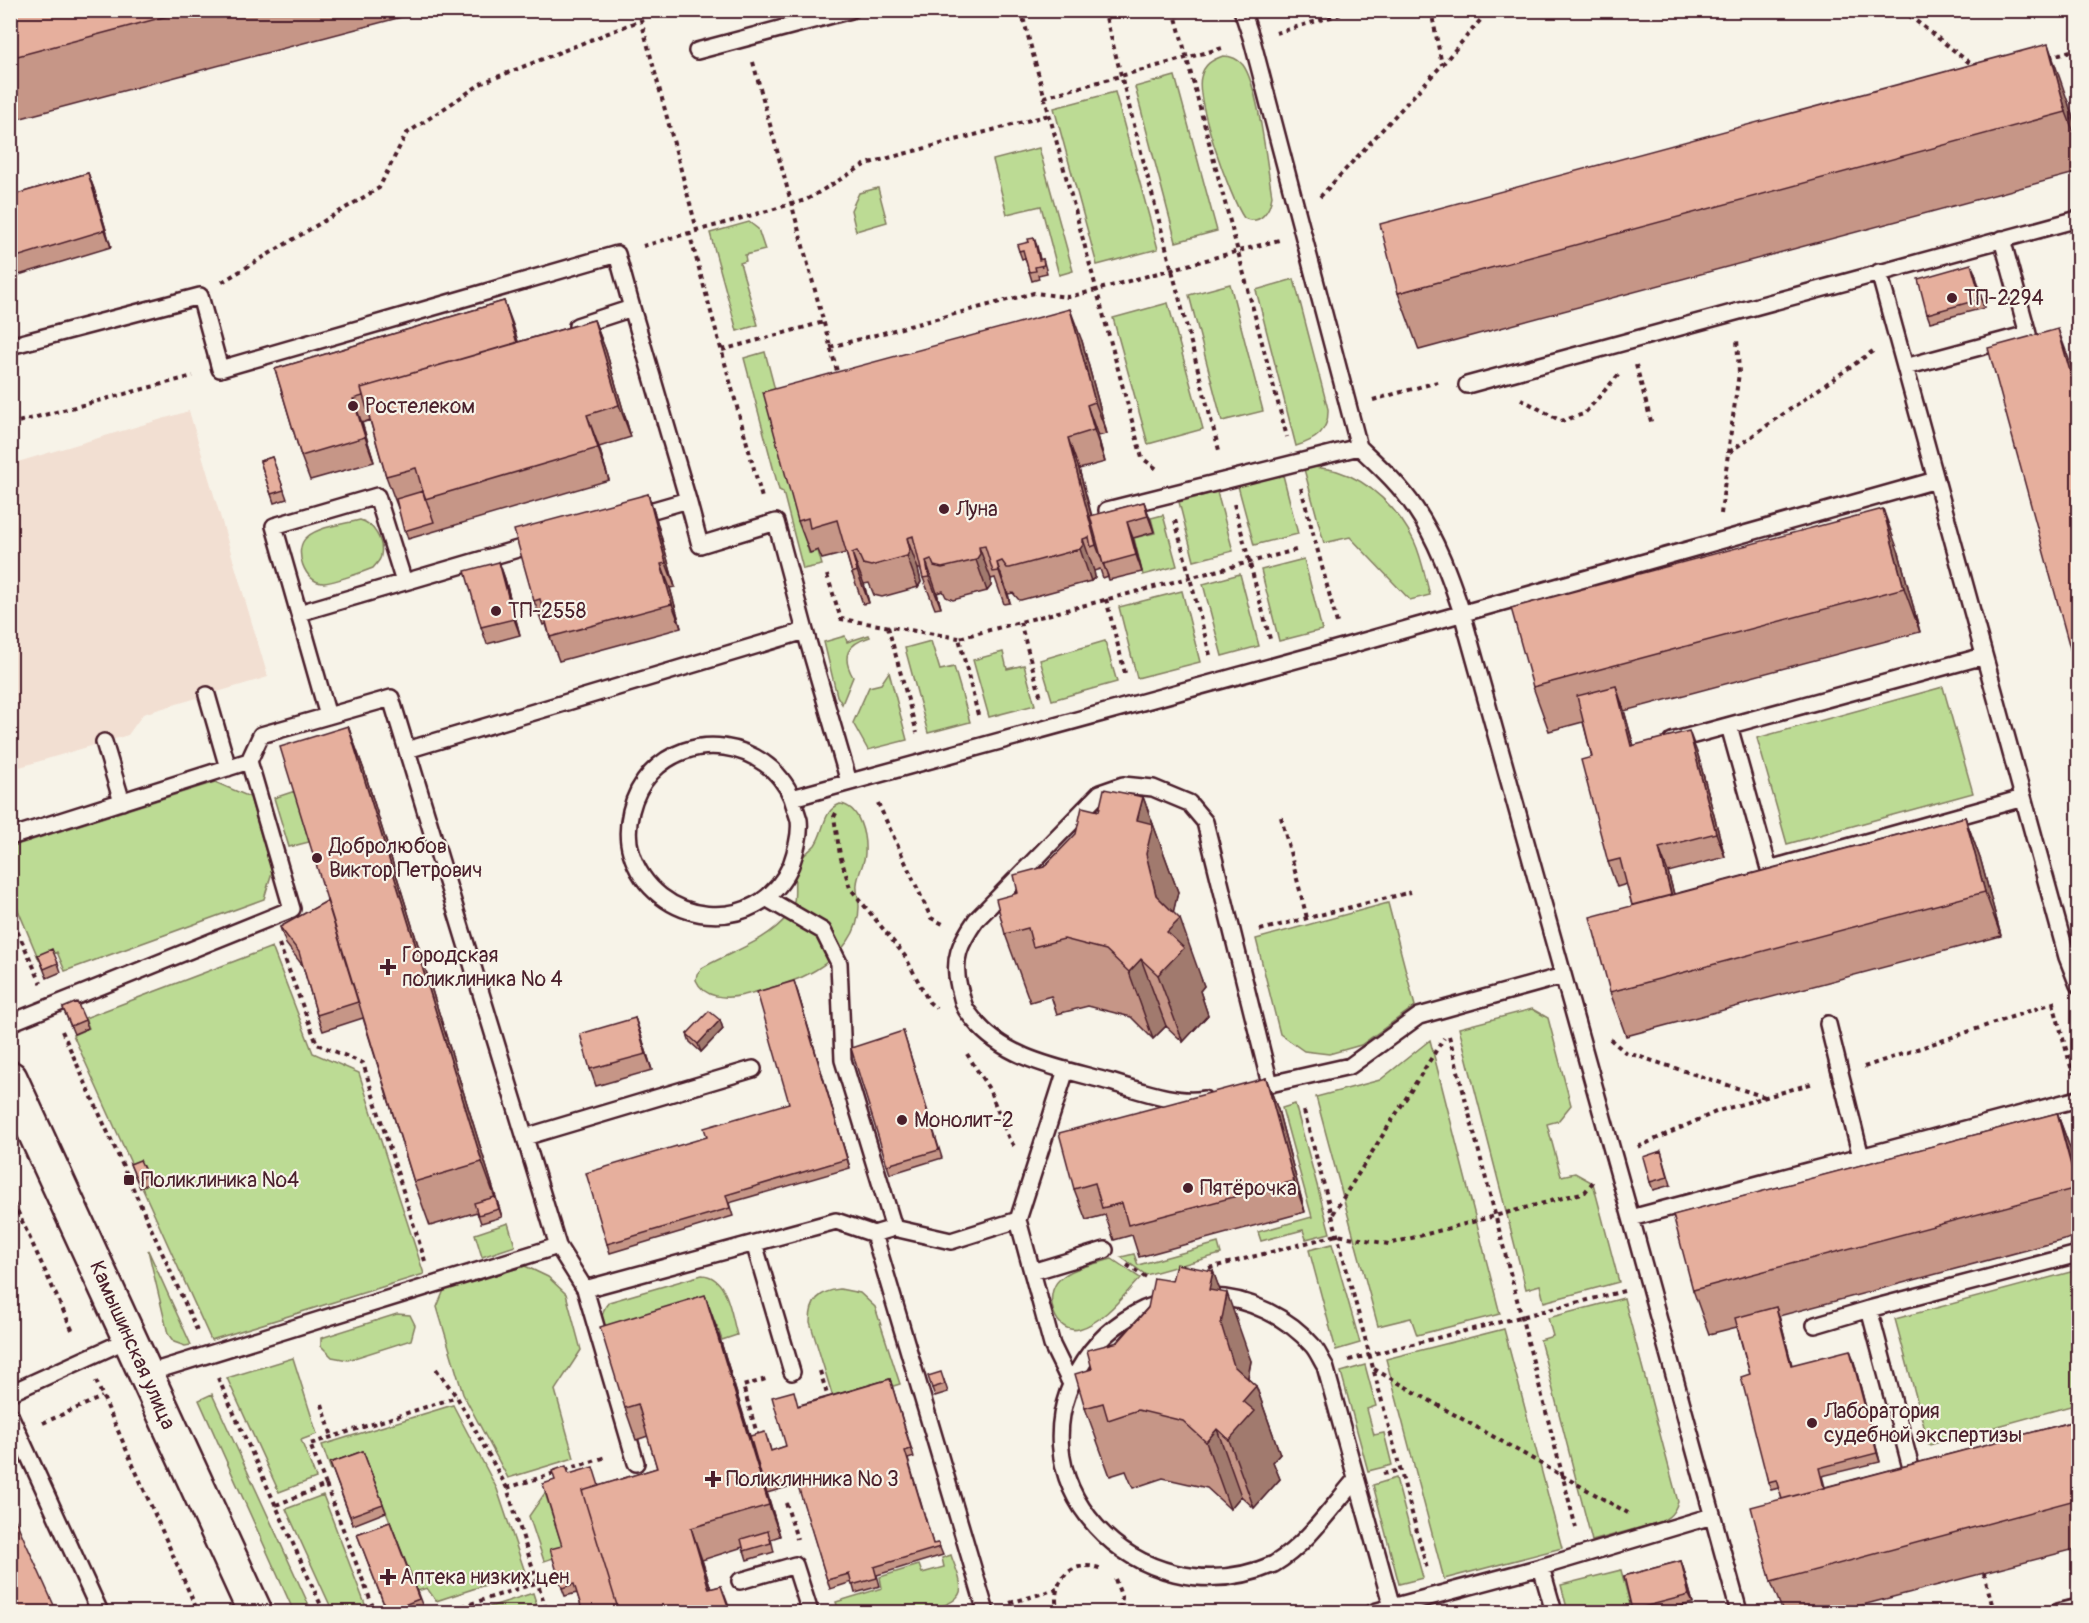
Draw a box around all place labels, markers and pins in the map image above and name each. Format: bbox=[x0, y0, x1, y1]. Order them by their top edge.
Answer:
place label: ТП-2294 bbox=[1964, 285, 2044, 312]
marker: ТП-2294 bbox=[1945, 291, 1959, 305]
place label: Ростелеком bbox=[365, 393, 475, 420]
marker: Ростелеком bbox=[346, 399, 360, 413]
place label: Луна bbox=[955, 496, 998, 523]
marker: Луна bbox=[937, 502, 951, 516]
place label: ТП-2558 bbox=[508, 598, 586, 625]
marker: ТП-2558 bbox=[489, 604, 503, 618]
place label: Добролюбов Виктор Петрович bbox=[328, 833, 482, 884]
marker: Добролюбов Виктор Петрович bbox=[310, 851, 324, 865]
place label: Городская поликлиника № 4 bbox=[402, 942, 563, 993]
marker: Городская поликлиника № 4 bbox=[379, 958, 397, 976]
place label: Монолит-2 bbox=[914, 1107, 1014, 1134]
marker: Монолит-2 bbox=[895, 1113, 909, 1127]
place label: Поликлиника №4 bbox=[141, 1167, 299, 1194]
marker: Поликлиника №4 bbox=[122, 1173, 136, 1187]
place label: Пятёрочка bbox=[1200, 1175, 1297, 1202]
marker: Пятёрочка bbox=[1181, 1181, 1195, 1195]
place label: Лаборатория судебной экспертизы bbox=[1823, 1398, 2022, 1449]
marker: Лаборатория судебной экспертизы bbox=[1805, 1416, 1819, 1430]
place label: Поликлинника № 3 bbox=[726, 1466, 899, 1493]
marker: Поликлинника № 3 bbox=[704, 1470, 722, 1488]
place label: Аптека низких цен bbox=[400, 1564, 570, 1591]
marker: Аптека низких цен bbox=[381, 1570, 395, 1584]

